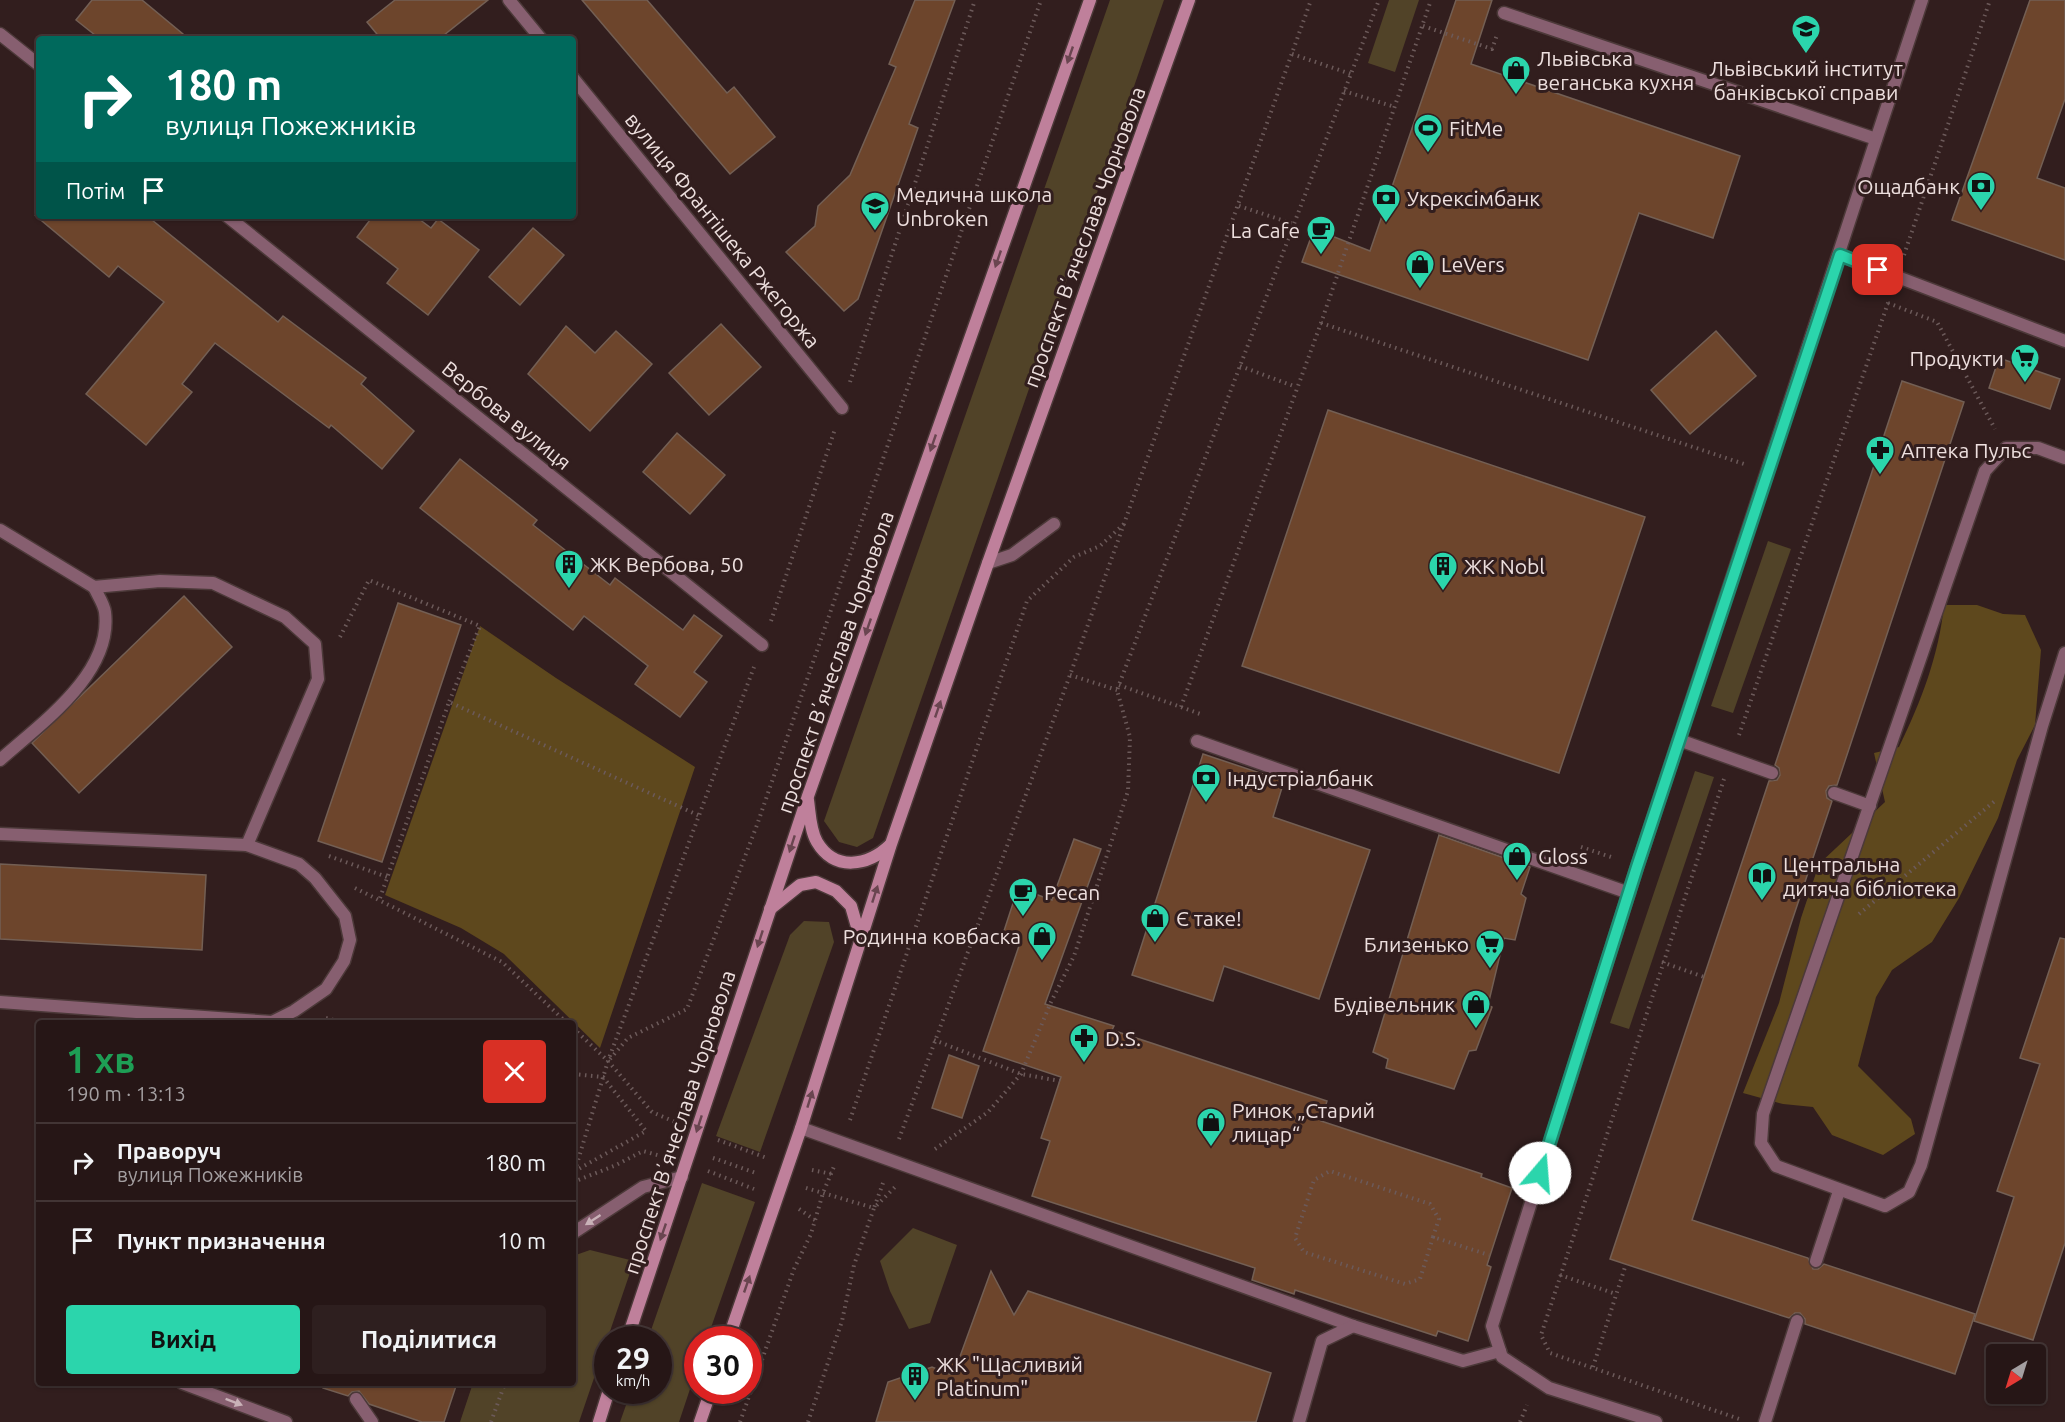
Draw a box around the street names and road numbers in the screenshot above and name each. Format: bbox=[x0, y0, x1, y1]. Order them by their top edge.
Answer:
street label: проспект Вʼячеслава Чорновола bbox=[1018, 83, 1150, 391]
street label: вулиця Франтішека Ржегоржа bbox=[621, 108, 825, 352]
street label: Вербова вулиця bbox=[438, 356, 576, 474]
street label: проспект Вʼячеслава Чорновола bbox=[772, 508, 898, 816]
street label: проспект Вʼячеслава Чорновола bbox=[618, 967, 740, 1277]

